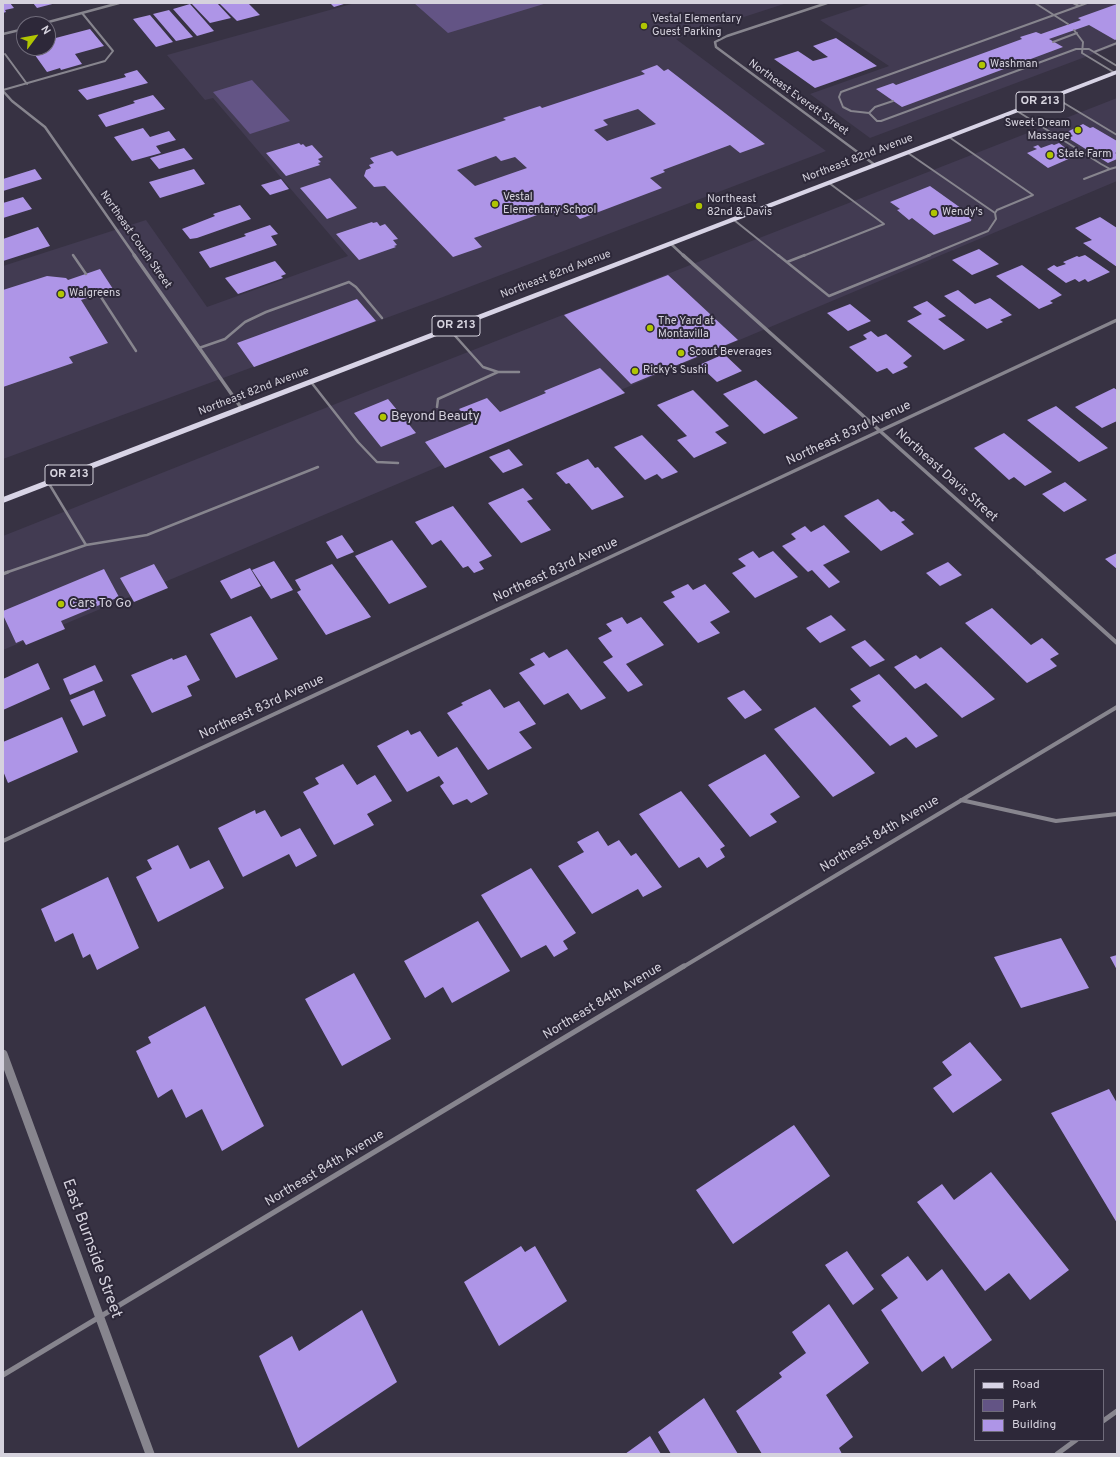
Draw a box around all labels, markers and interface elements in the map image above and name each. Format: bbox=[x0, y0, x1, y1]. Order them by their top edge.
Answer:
place label: Vestal Elementary Guest Parking bbox=[652, 13, 741, 39]
north arrow bbox=[16, 16, 56, 56]
marker: Vestal Elementary Guest Parking bbox=[639, 21, 649, 31]
text: N bbox=[37, 23, 53, 37]
street label: Northeast Everett Street bbox=[745, 57, 851, 139]
place label: Washman bbox=[990, 58, 1038, 72]
marker: Washman bbox=[977, 60, 987, 70]
road number: OR 213 bbox=[1016, 92, 1064, 112]
place label: Sweet Dream Massage bbox=[1005, 117, 1070, 143]
marker: Sweet Dream Massage bbox=[1073, 125, 1083, 135]
street label: Northeast 82nd Avenue bbox=[801, 132, 915, 186]
place label: State Farm bbox=[1058, 148, 1111, 162]
marker: State Farm bbox=[1045, 150, 1055, 160]
street label: Northeast Couch Street bbox=[96, 189, 174, 291]
place label: Vestal Elementary School bbox=[503, 191, 596, 217]
place label: Northeast 82nd & Davis bbox=[707, 193, 772, 219]
marker: Vestal Elementary School bbox=[490, 199, 500, 209]
marker: Northeast 82nd & Davis bbox=[694, 201, 704, 211]
place label: Wendy's bbox=[942, 206, 983, 220]
marker: Wendy's bbox=[929, 208, 939, 218]
street label: Northeast 82nd Avenue bbox=[499, 248, 613, 302]
place label: Walgreens bbox=[69, 287, 120, 301]
marker: Walgreens bbox=[56, 289, 66, 299]
place label: The Yard at Montavilla bbox=[658, 315, 714, 341]
road number: OR 213 bbox=[432, 316, 480, 336]
marker: The Yard at Montavilla bbox=[645, 323, 655, 333]
place label: Scout Beverages bbox=[689, 346, 772, 360]
marker: Scout Beverages bbox=[676, 348, 686, 358]
place label: Ricky’s Sushi bbox=[643, 364, 707, 378]
street label: Northeast 82nd Avenue bbox=[197, 365, 311, 419]
marker: Ricky’s Sushi bbox=[630, 366, 640, 376]
street label: Northeast 83rd Avenue bbox=[784, 398, 914, 470]
place label: Beyond Beauty bbox=[391, 409, 480, 425]
marker: Beyond Beauty bbox=[378, 412, 388, 422]
street label: Northeast Davis Street bbox=[892, 426, 1000, 526]
road number: OR 213 bbox=[45, 465, 93, 485]
street label: Northeast 83rd Avenue bbox=[491, 535, 621, 607]
place label: Cars To Go bbox=[69, 596, 131, 612]
marker: Cars To Go bbox=[56, 599, 66, 609]
street label: Northeast 83rd Avenue bbox=[197, 672, 327, 744]
street label: Northeast 84th Avenue bbox=[818, 793, 942, 877]
street label: Northeast 84th Avenue bbox=[541, 960, 665, 1044]
street label: Northeast 84th Avenue bbox=[263, 1127, 387, 1211]
street label: East Burnside Street bbox=[57, 1177, 125, 1321]
legend bbox=[974, 1369, 1104, 1441]
text: Road bbox=[1012, 1377, 1040, 1393]
text: Park bbox=[1012, 1397, 1037, 1413]
text: Building bbox=[1012, 1417, 1056, 1433]

